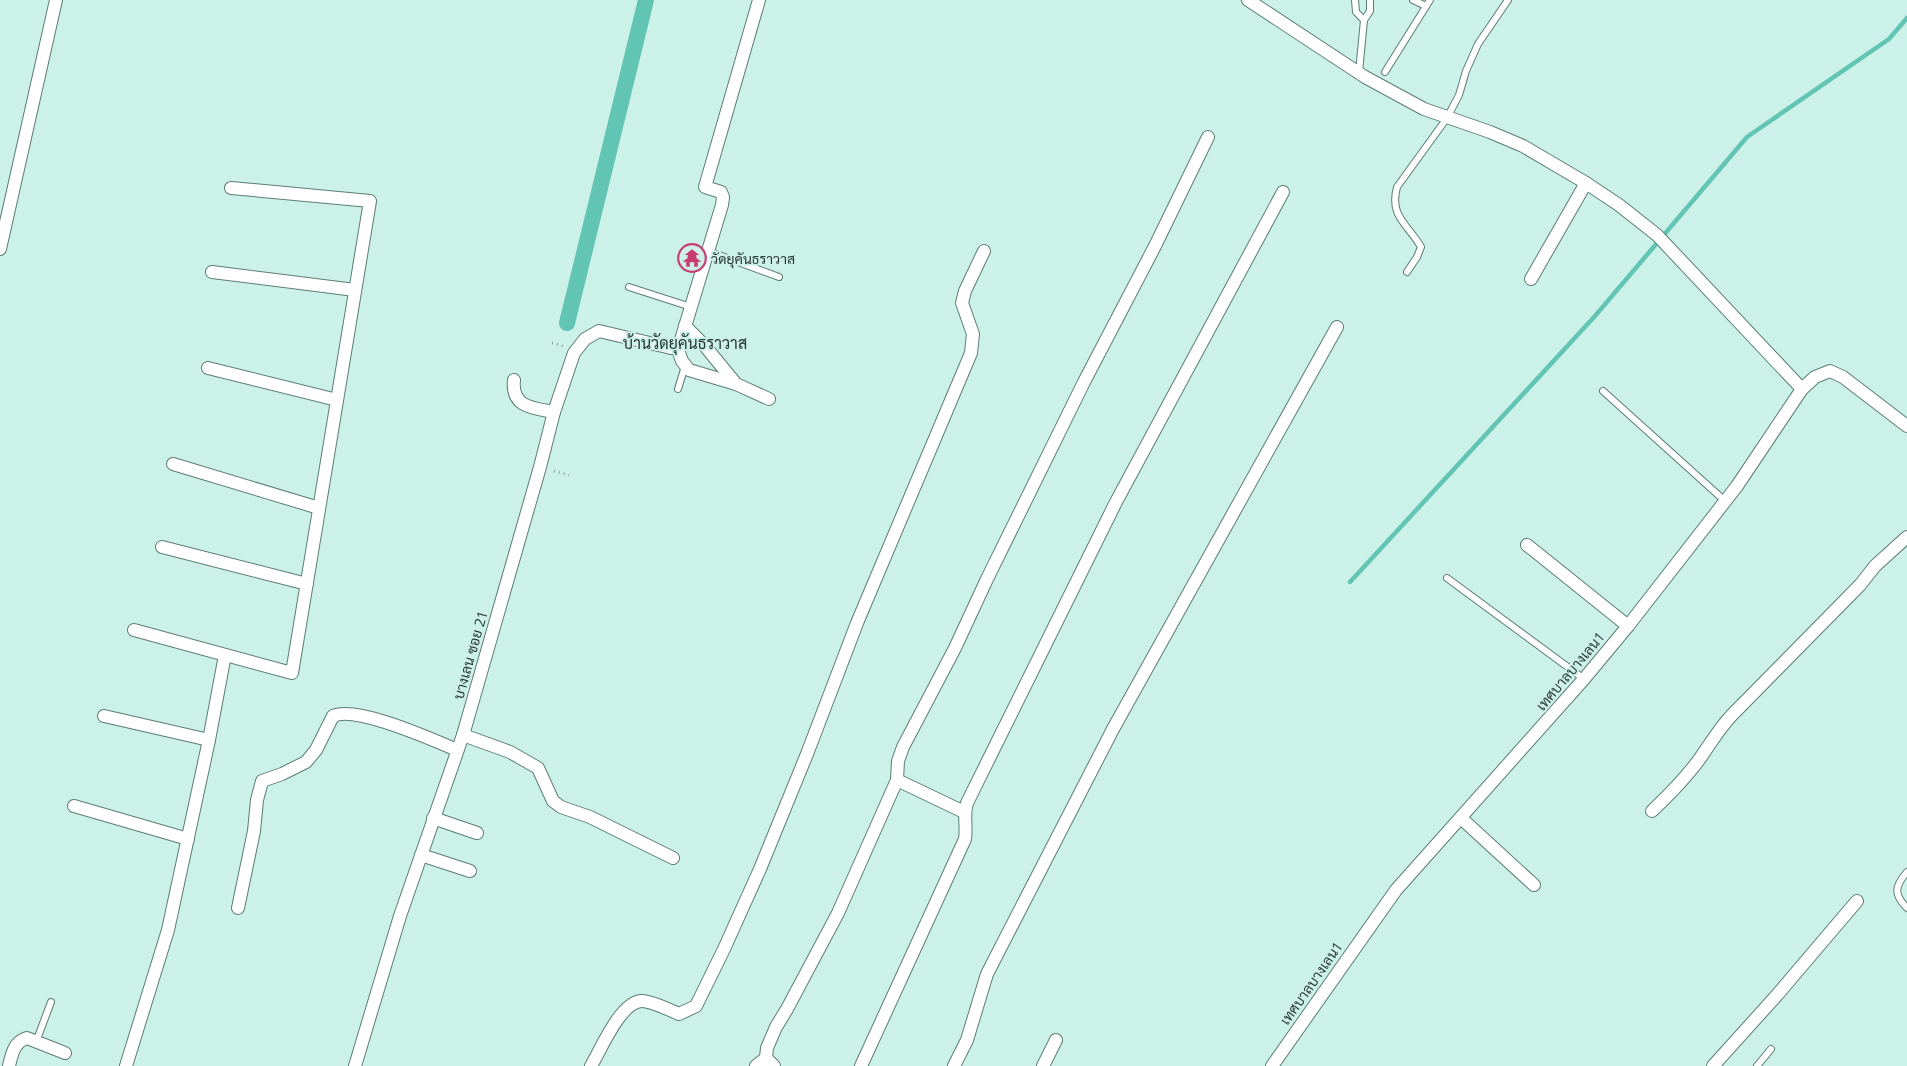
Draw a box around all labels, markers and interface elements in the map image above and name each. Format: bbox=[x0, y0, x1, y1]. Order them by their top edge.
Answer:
temple icon: วัดยุคันธราวาส bbox=[677, 243, 707, 273]
place label: วัดยุคันธราวาส bbox=[711, 249, 795, 269]
district label: บ้านวัดยุคันธราวาส bbox=[623, 332, 747, 355]
street label: บางเลน ซอย 21 bbox=[448, 608, 492, 702]
street label: เทศบาลบางเลน1 bbox=[1531, 628, 1609, 714]
street label: เทศบาลบางเลน1 bbox=[1275, 938, 1347, 1028]

